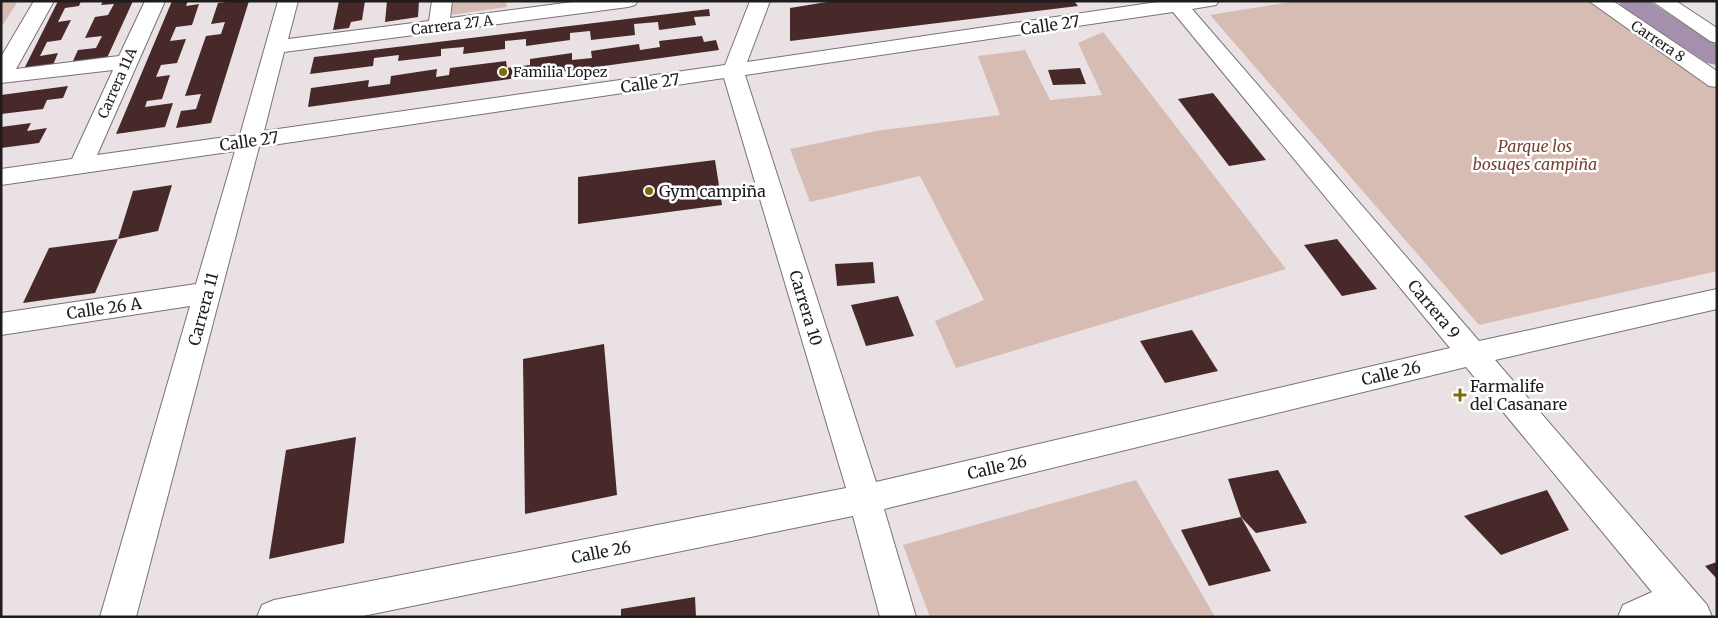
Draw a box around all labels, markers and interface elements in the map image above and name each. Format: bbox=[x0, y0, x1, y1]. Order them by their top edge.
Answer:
street label: Carrera 27 A bbox=[410, 11, 494, 39]
street label: Calle 27 bbox=[1019, 11, 1081, 39]
street label: Carrera 8 bbox=[1627, 16, 1689, 66]
street label: Carrera 11A bbox=[93, 45, 141, 121]
place label: Familia Lopez bbox=[513, 63, 608, 81]
marker: Familia Lopez bbox=[497, 66, 509, 78]
street label: Calle 27 bbox=[619, 69, 681, 97]
street label: Calle 27 bbox=[218, 127, 280, 155]
park label: Parque los bosuqes campiña bbox=[1473, 136, 1597, 174]
place label: Gym campiña bbox=[659, 181, 766, 201]
marker: Gym campiña bbox=[643, 185, 655, 197]
street label: Carrera 10 bbox=[785, 268, 827, 348]
street label: Carrera 11 bbox=[184, 270, 222, 348]
street label: Carrera 9 bbox=[1404, 276, 1464, 342]
street label: Calle 26 A bbox=[65, 293, 143, 323]
street label: Calle 26 bbox=[1359, 356, 1423, 390]
place label: Farmalife del Casanare bbox=[1470, 376, 1567, 414]
marker: Farmalife del Casanare bbox=[1454, 389, 1466, 401]
street label: Calle 26 bbox=[965, 450, 1029, 484]
street label: Calle 26 bbox=[570, 536, 633, 568]

